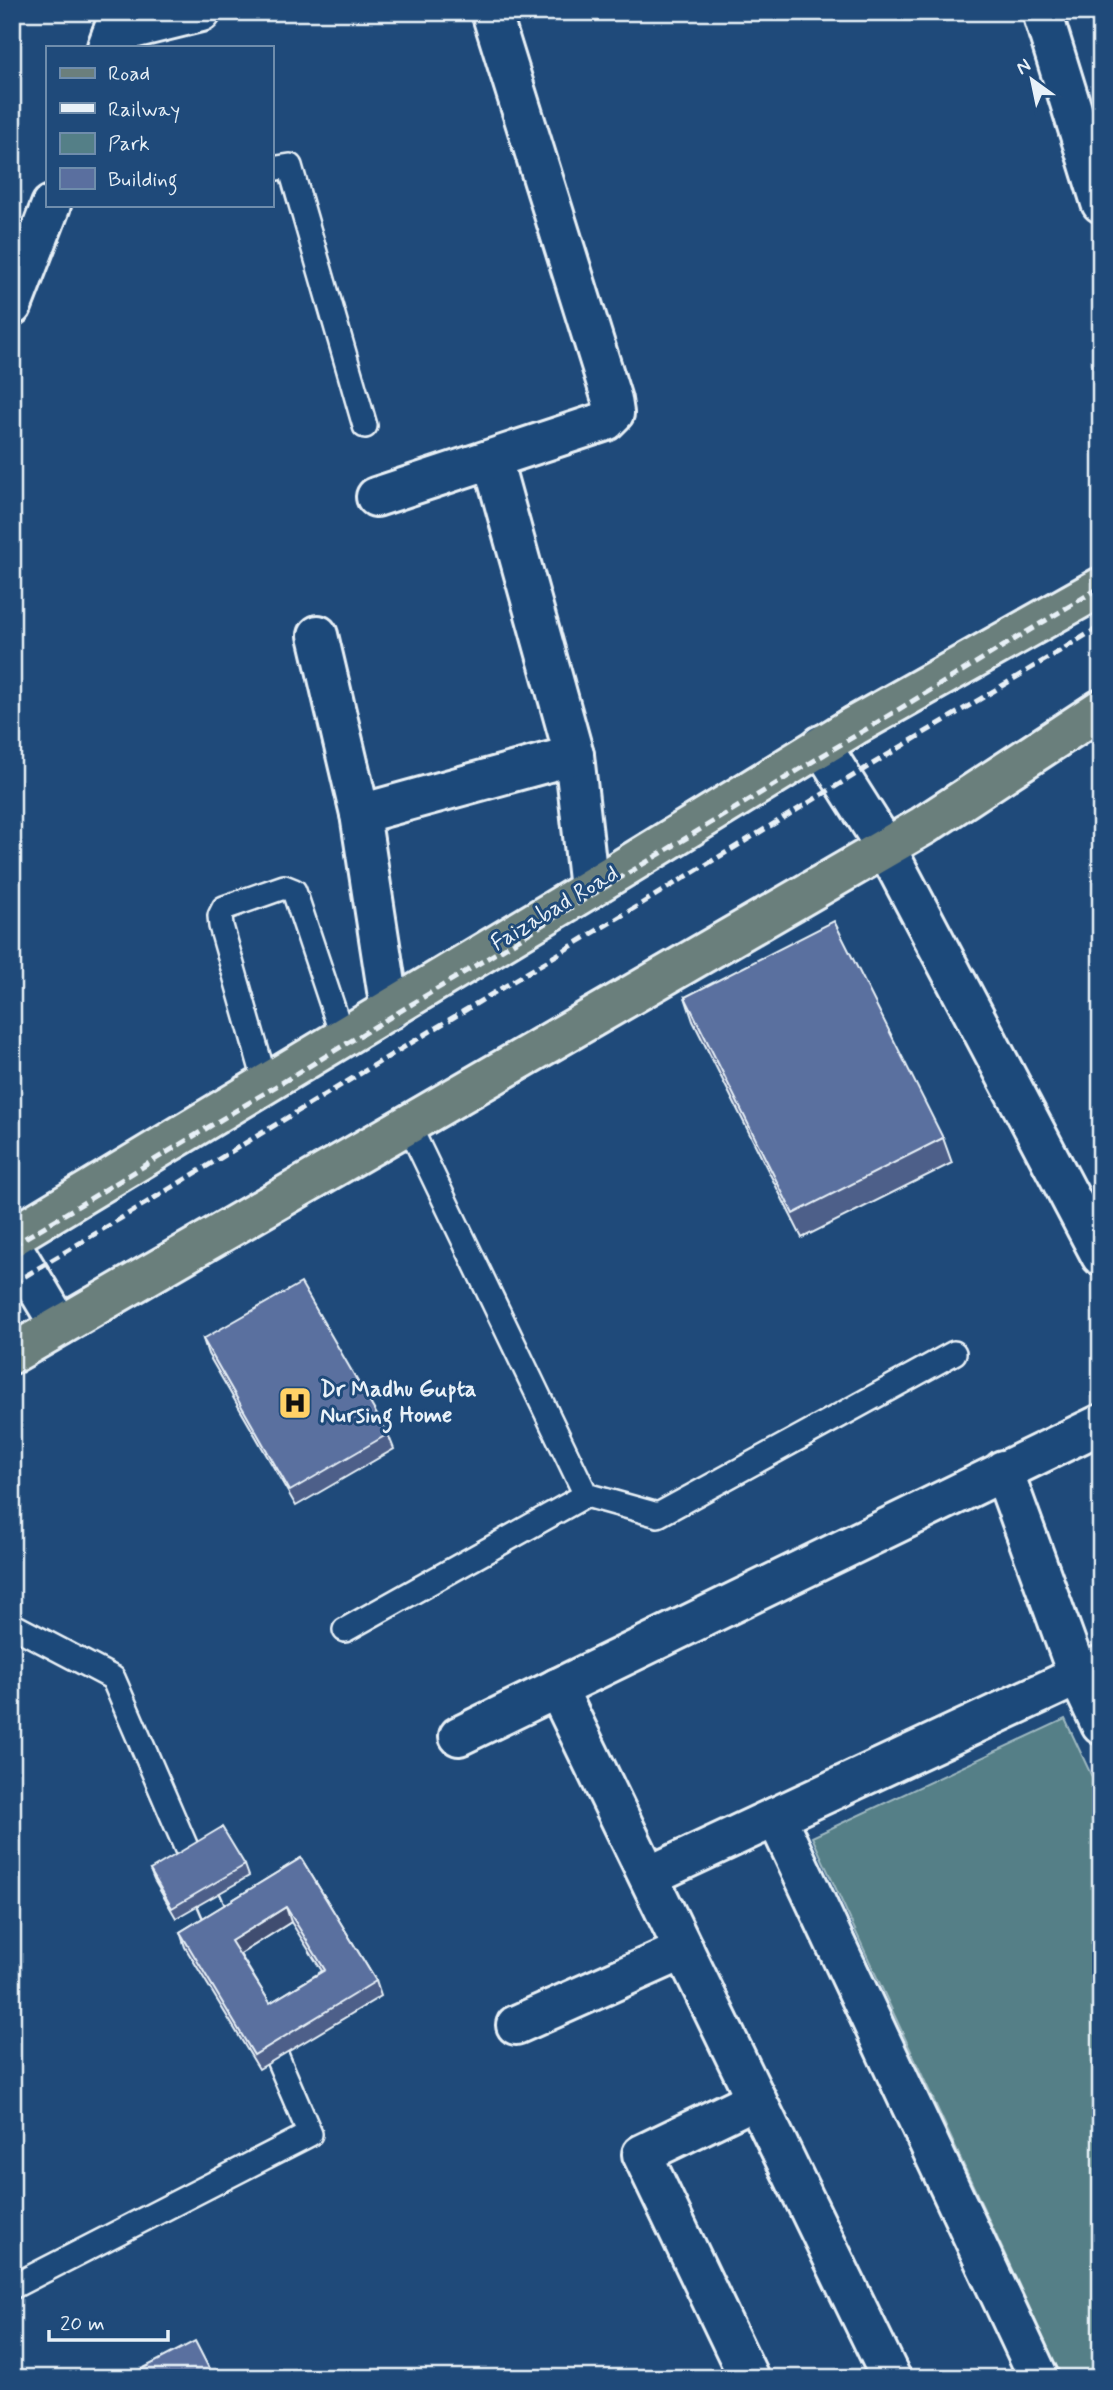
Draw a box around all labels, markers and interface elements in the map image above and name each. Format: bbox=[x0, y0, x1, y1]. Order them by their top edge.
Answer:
legend bbox=[46, 46, 273, 206]
north arrow bbox=[998, 46, 1068, 116]
text: N bbox=[1011, 53, 1036, 81]
text: Road bbox=[108, 60, 150, 88]
text: Railway bbox=[108, 96, 180, 124]
text: Park bbox=[108, 130, 150, 158]
text: Building bbox=[108, 166, 178, 196]
street label: Faizabad Road bbox=[486, 859, 624, 959]
place label: Dr Madhu Gupta Nursing Home bbox=[320, 1375, 477, 1434]
hospital icon: Dr Madhu Gupta Nursing Home bbox=[276, 1384, 314, 1422]
scale bar bbox=[49, 2299, 168, 2343]
text: 20 m bbox=[60, 2310, 105, 2338]

